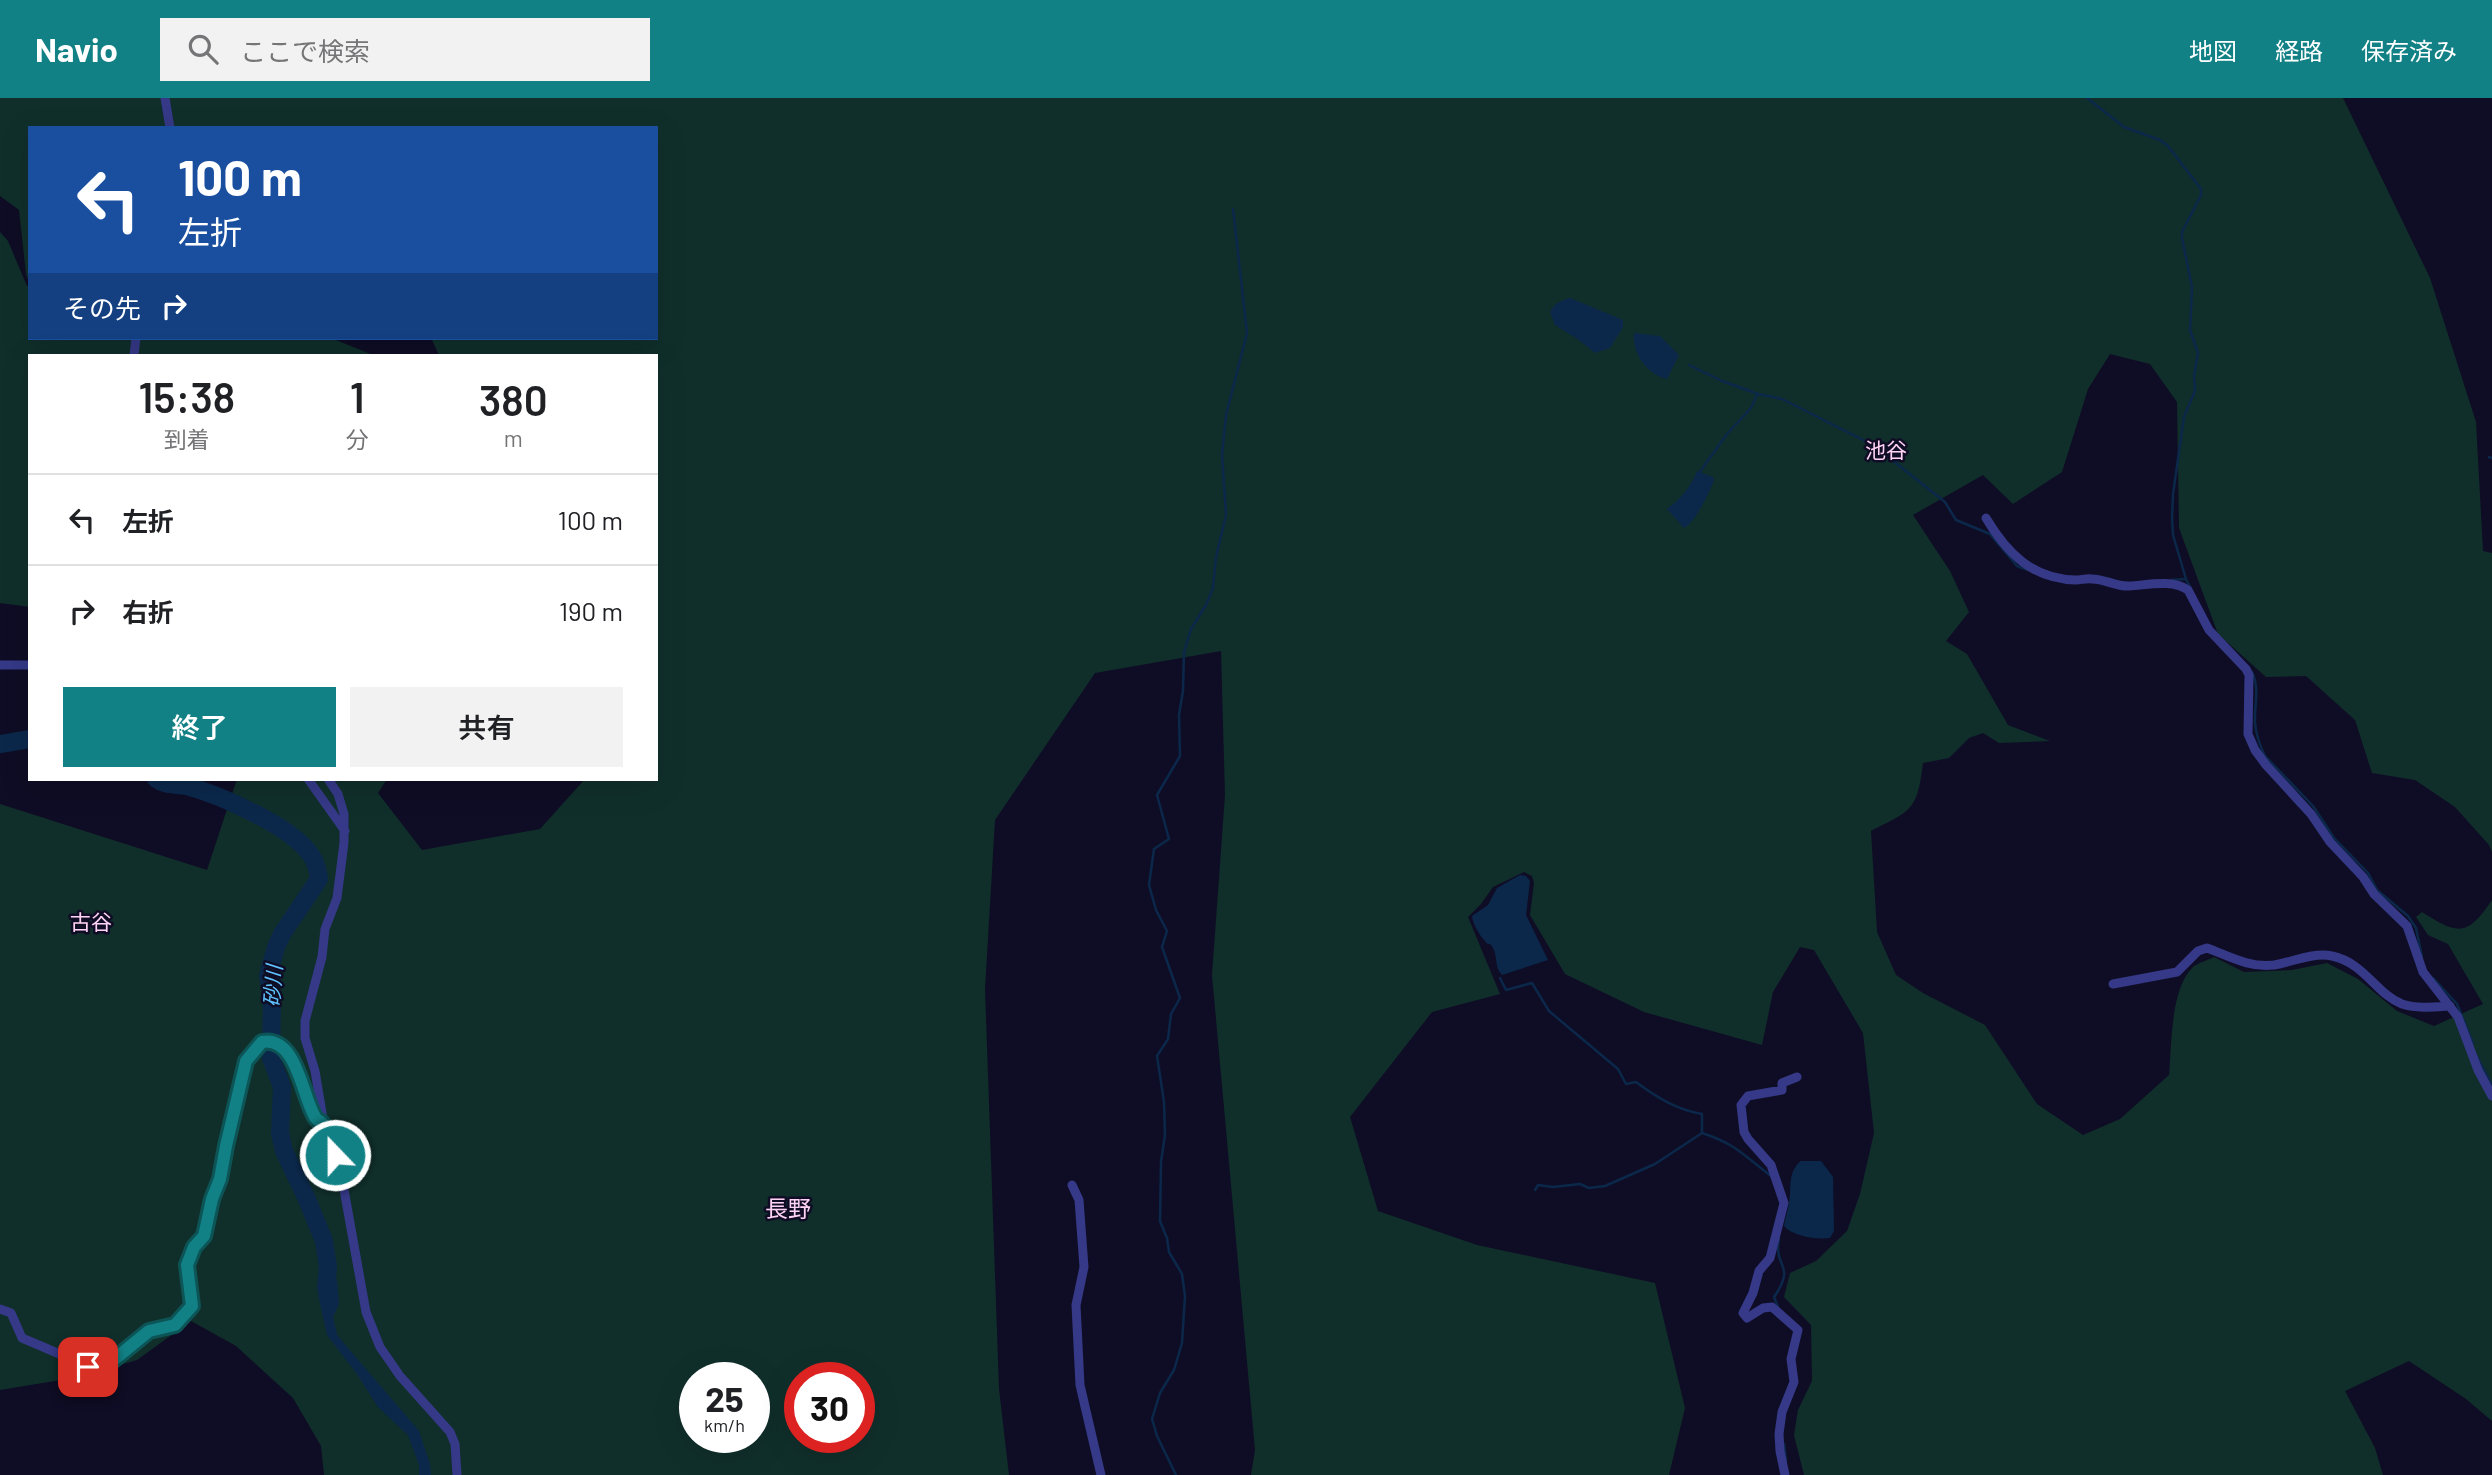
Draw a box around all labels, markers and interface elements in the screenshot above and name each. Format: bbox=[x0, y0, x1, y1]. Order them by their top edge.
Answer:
search box bbox=[160, 18, 650, 81]
text: Navio bbox=[35, 29, 118, 69]
icon: search bbox=[184, 30, 222, 68]
text: ここで検索 bbox=[240, 35, 370, 66]
text: 地図 bbox=[2189, 36, 2237, 65]
text: 経路 bbox=[2275, 36, 2323, 65]
text: 保存済み bbox=[2361, 36, 2457, 65]
text: 100 m bbox=[178, 147, 302, 206]
icon: left bbox=[63, 154, 154, 245]
text: 左折 bbox=[178, 212, 242, 250]
icon: right bbox=[155, 287, 193, 325]
text: その先 bbox=[63, 292, 141, 323]
text: 15:38 bbox=[138, 371, 235, 421]
text: 1 bbox=[350, 371, 364, 421]
text: 380 bbox=[479, 374, 548, 424]
text: m bbox=[504, 424, 523, 452]
text: 到着 bbox=[164, 425, 210, 453]
text: 分 bbox=[346, 425, 369, 453]
district label: 池谷 bbox=[1865, 437, 1907, 462]
icon: left bbox=[63, 501, 101, 539]
text: 100 m bbox=[558, 504, 623, 535]
text: 左折 bbox=[122, 505, 174, 536]
icon: right bbox=[63, 592, 101, 630]
text: 190 m bbox=[559, 595, 623, 626]
text: 右折 bbox=[122, 596, 174, 627]
button: 終了 bbox=[63, 687, 336, 767]
button: 共有 bbox=[350, 687, 623, 767]
district label: 古谷 bbox=[70, 909, 112, 934]
water label: 砂川 bbox=[258, 962, 286, 1008]
position arrow bbox=[298, 1118, 372, 1192]
district label: 長野 bbox=[765, 1194, 811, 1222]
pin bbox=[58, 1337, 118, 1397]
icon: arrive bbox=[69, 1348, 107, 1386]
speed limit sign: 30 bbox=[784, 1362, 875, 1453]
text: 25 bbox=[705, 1377, 744, 1419]
text: km/h bbox=[704, 1414, 745, 1436]

